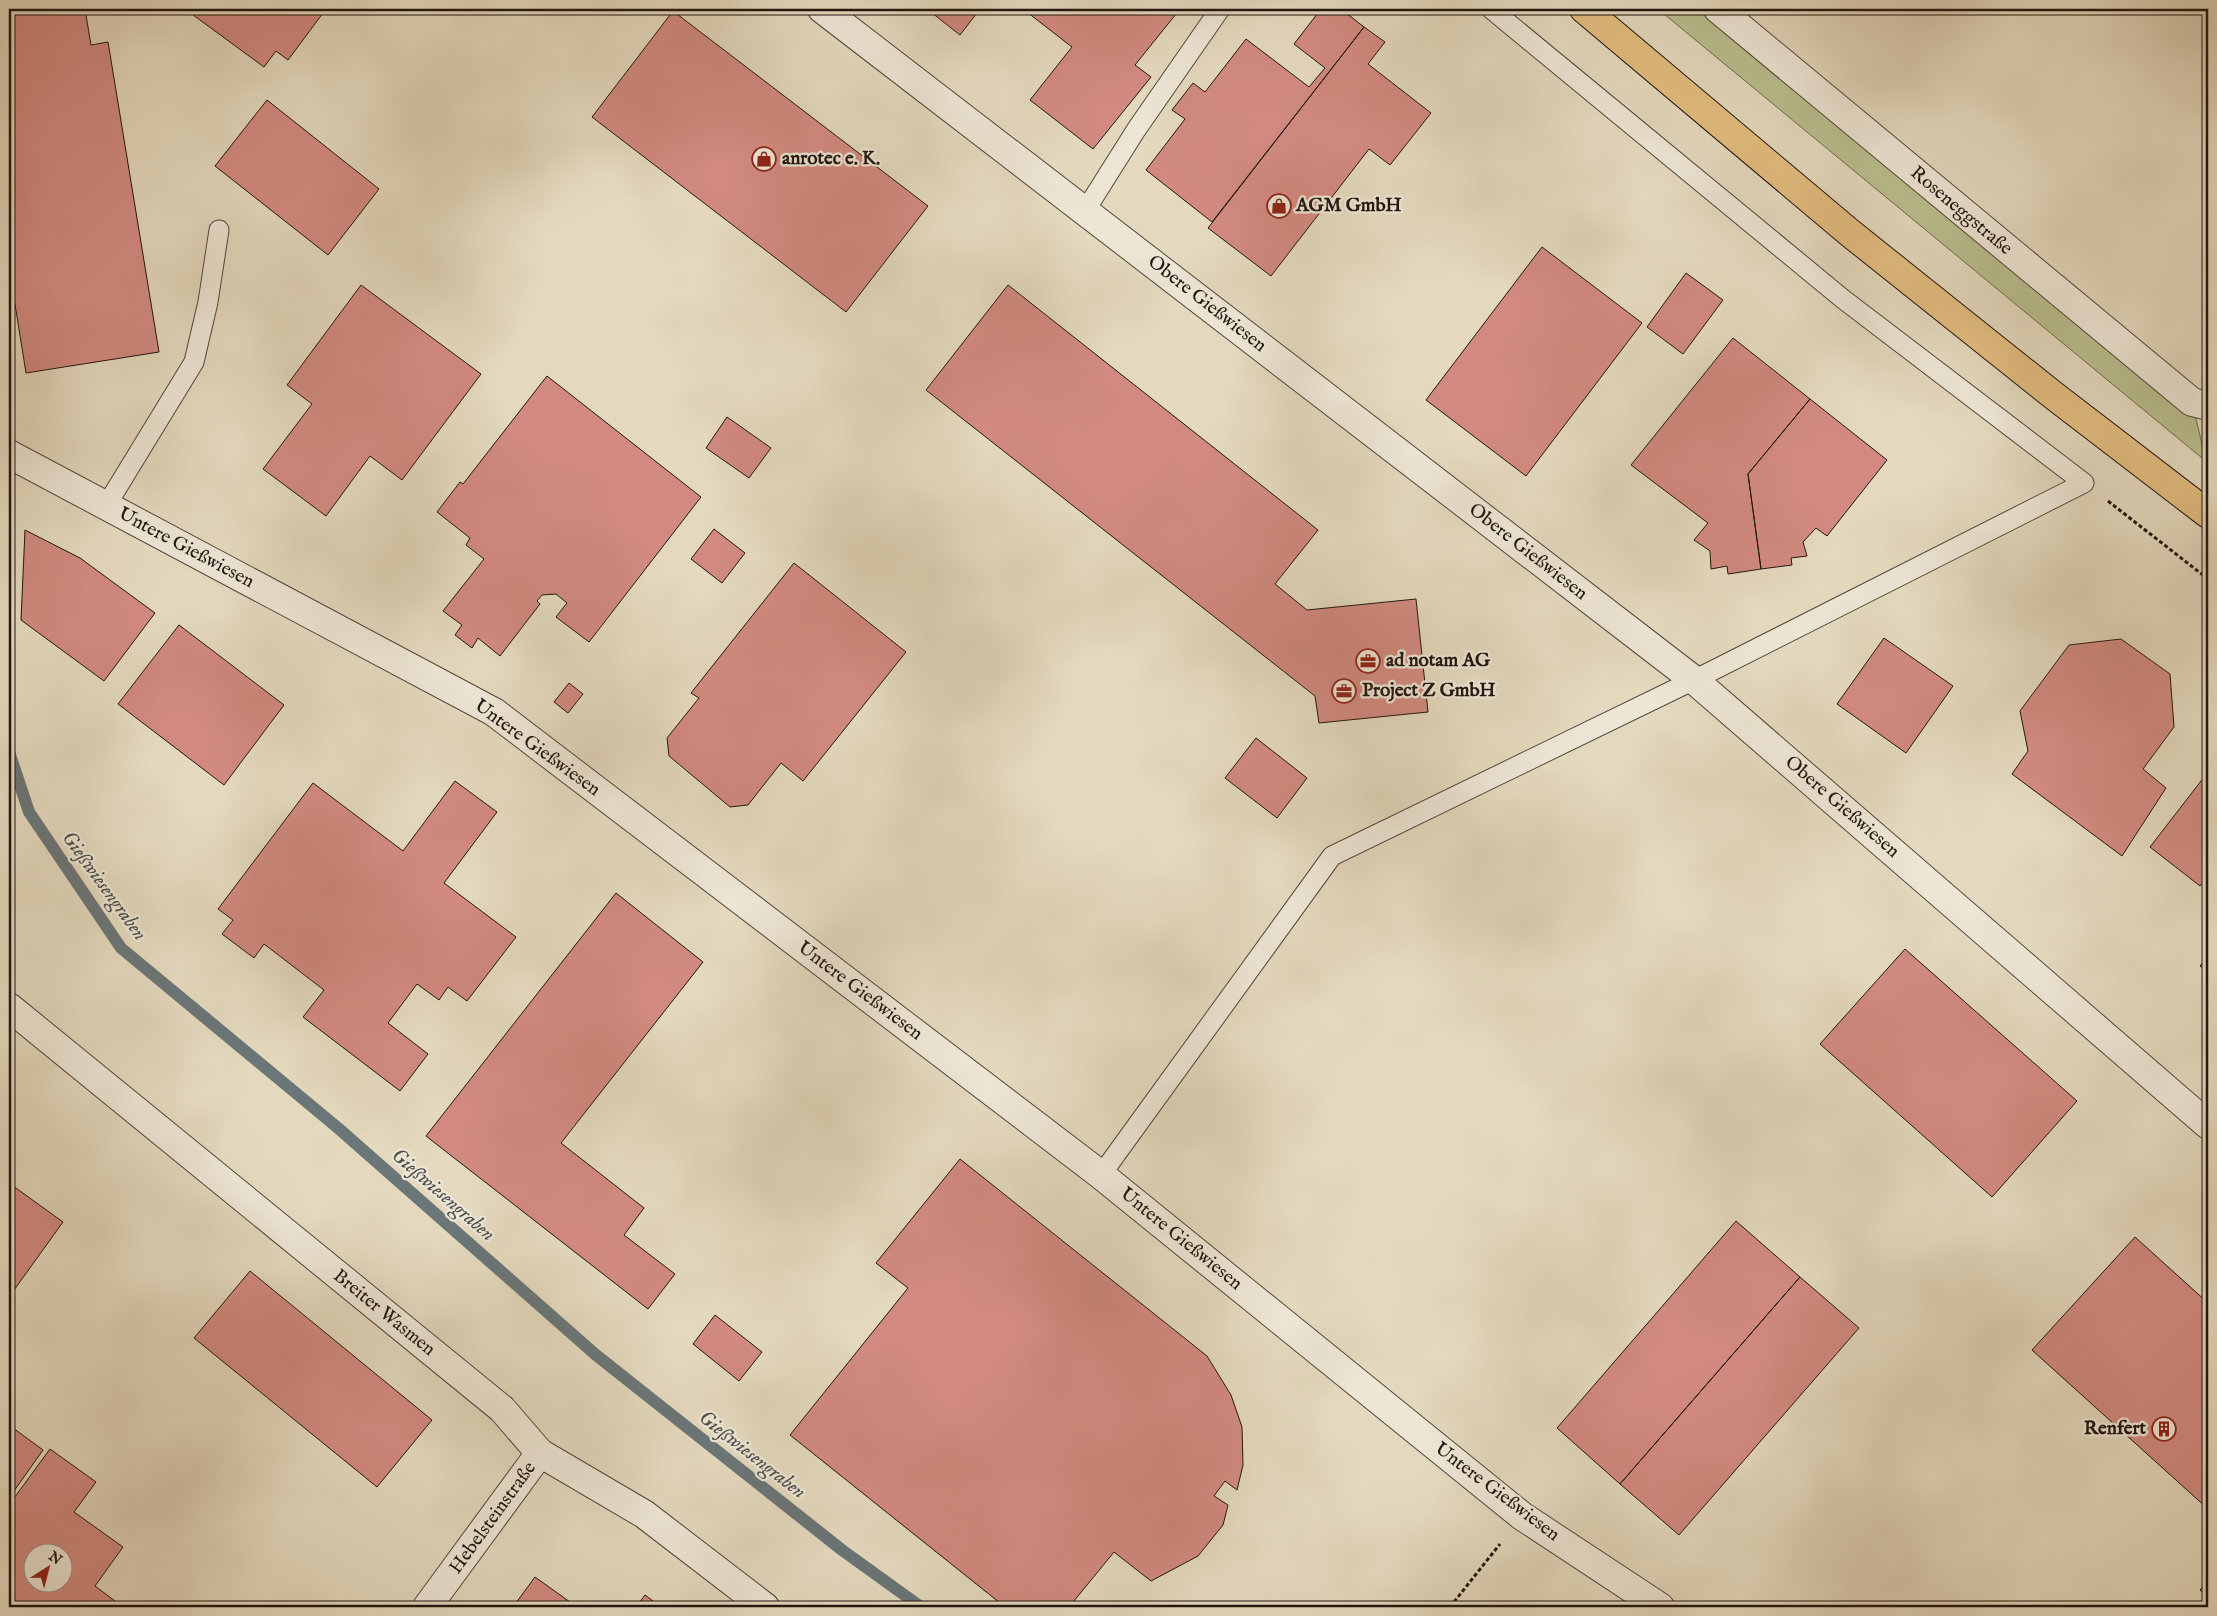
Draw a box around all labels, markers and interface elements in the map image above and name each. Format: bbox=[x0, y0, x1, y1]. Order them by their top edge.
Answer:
shop icon: anrotec e. K. bbox=[751, 146, 777, 172]
place label: anrotec e. K. bbox=[782, 147, 880, 171]
street label: Roseneggstraße bbox=[1905, 161, 2017, 261]
shop icon: AGM GmbH bbox=[1266, 193, 1292, 219]
place label: AGM GmbH bbox=[1295, 194, 1402, 218]
street label: Obere Gießwiesen bbox=[1143, 250, 1271, 358]
street label: Obere Gießwiesen bbox=[1464, 498, 1592, 606]
street label: Untere Gießwiesen bbox=[114, 502, 258, 594]
office icon: ad notam AG bbox=[1355, 648, 1381, 674]
place label: ad notam AG bbox=[1386, 649, 1491, 673]
office icon: Project Z GmbH bbox=[1331, 678, 1357, 704]
place label: Project Z GmbH bbox=[1362, 679, 1496, 703]
street label: Untere Gießwiesen bbox=[469, 694, 605, 802]
street label: Obere Gießwiesen bbox=[1780, 751, 1904, 863]
water label: Gießwiesengraben bbox=[55, 826, 152, 946]
street label: Untere Gießwiesen bbox=[793, 936, 927, 1046]
water label: Gießwiesengraben bbox=[385, 1143, 500, 1248]
street label: Untere Gießwiesen bbox=[1115, 1182, 1247, 1296]
street label: Breiter Wasmen bbox=[328, 1264, 440, 1362]
water label: Gießwiesengraben bbox=[693, 1405, 811, 1505]
building icon: Renfert bbox=[2151, 1416, 2177, 1442]
place label: Renfert bbox=[2084, 1417, 2146, 1441]
street label: Untere Gießwiesen bbox=[1430, 1437, 1564, 1547]
street label: Hebelsteinstraße bbox=[444, 1457, 542, 1579]
north arrow bbox=[22, 1544, 72, 1594]
text: N bbox=[44, 1547, 65, 1569]

